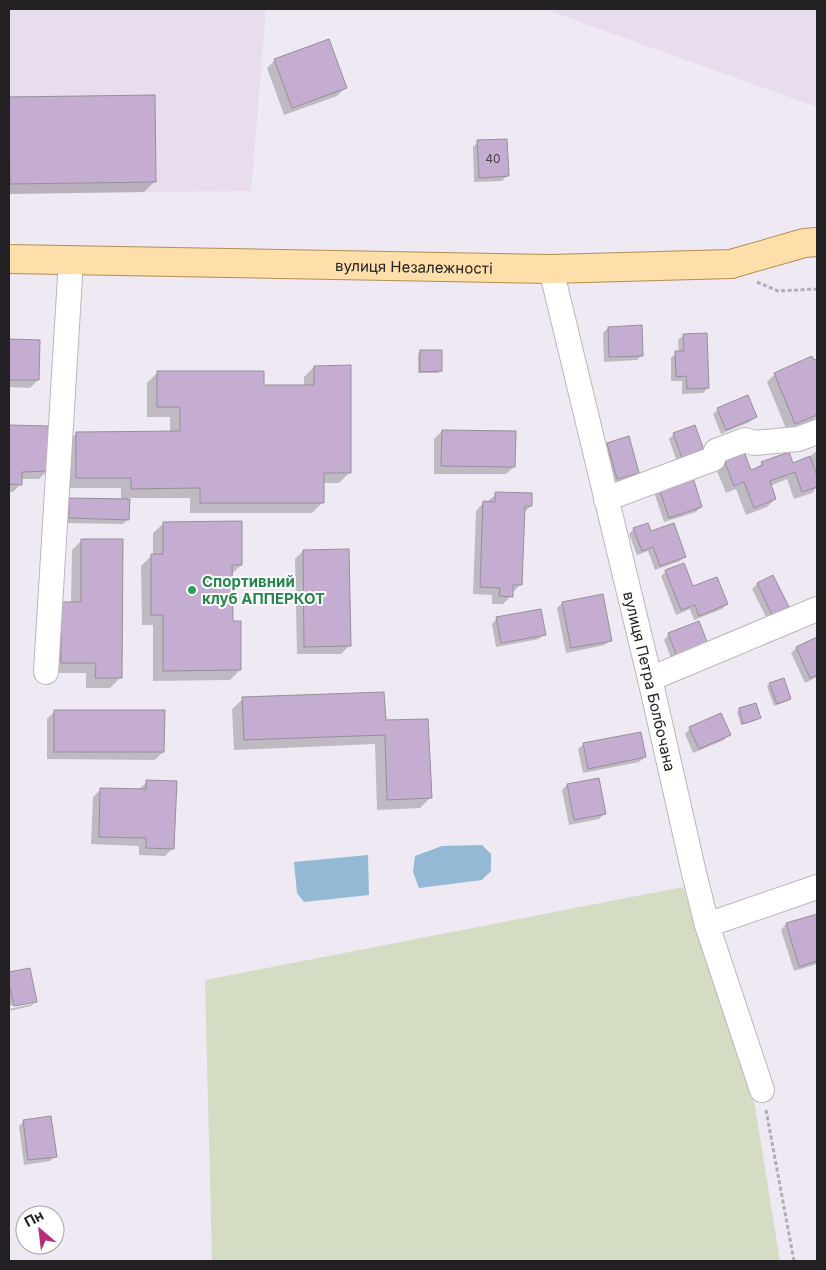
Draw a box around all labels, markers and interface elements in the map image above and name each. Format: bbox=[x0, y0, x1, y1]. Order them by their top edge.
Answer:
house number: 40 bbox=[485, 151, 501, 166]
street label: вулиця Незалежності bbox=[335, 256, 493, 277]
place label: Спортивний клуб АППЕРКОТ bbox=[202, 572, 325, 608]
marker: Спортивний клуб АППЕРКОТ bbox=[186, 584, 198, 596]
street label: вулиця Петра Болбочана bbox=[620, 589, 680, 773]
north arrow bbox=[15, 1205, 65, 1255]
text: Пн bbox=[21, 1206, 46, 1230]

